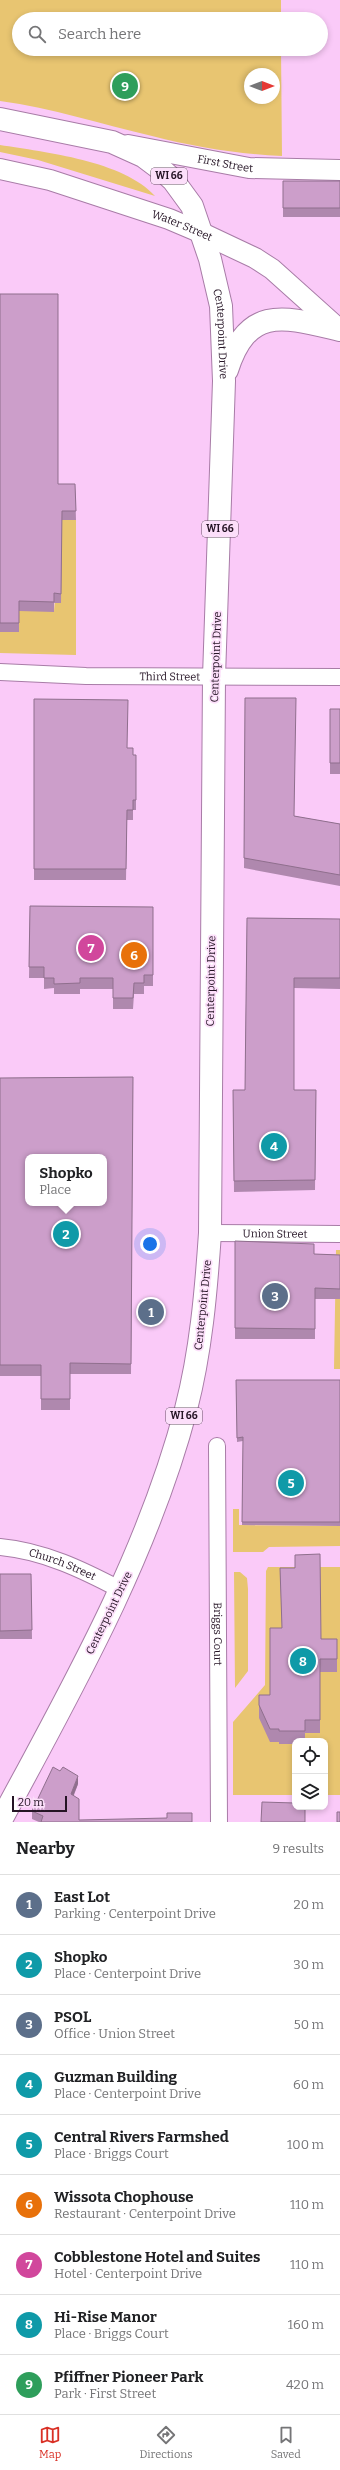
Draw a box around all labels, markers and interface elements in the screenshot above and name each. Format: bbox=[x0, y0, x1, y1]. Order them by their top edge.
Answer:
search box bbox=[12, 12, 328, 56]
icon: search bbox=[26, 23, 48, 45]
text: Search here bbox=[58, 25, 141, 43]
north arrow bbox=[244, 68, 280, 104]
pin: 9 bbox=[112, 71, 138, 101]
street label: First Street bbox=[196, 152, 253, 175]
road number: WI 66 bbox=[151, 168, 187, 184]
street label: Water Street bbox=[150, 207, 215, 244]
street label: Centerpoint Drive bbox=[211, 287, 230, 379]
road number: WI 66 bbox=[202, 521, 238, 537]
street label: Centerpoint Drive bbox=[208, 611, 224, 703]
street label: Third Street bbox=[139, 670, 200, 683]
pin: 7 bbox=[78, 933, 104, 963]
street label: Centerpoint Drive bbox=[204, 936, 218, 1026]
pin: 6 bbox=[121, 940, 147, 970]
pin: 4 bbox=[261, 1131, 287, 1161]
popup bbox=[25, 1154, 107, 1206]
text: Shopko bbox=[39, 1164, 93, 1182]
text: Place bbox=[39, 1182, 71, 1197]
pin: 2 bbox=[53, 1219, 79, 1249]
street label: Union Street bbox=[242, 1227, 308, 1240]
your location bbox=[140, 1234, 160, 1254]
street label: Centerpoint Drive bbox=[192, 1259, 214, 1351]
pin: 3 bbox=[262, 1281, 288, 1311]
pin: 1 bbox=[138, 1297, 164, 1327]
road number: WI 66 bbox=[166, 1408, 202, 1424]
pin: 5 bbox=[278, 1468, 304, 1498]
street label: Church Street bbox=[28, 1546, 98, 1583]
street label: Centerpoint Drive bbox=[83, 1569, 135, 1657]
street label: Briggs Court bbox=[211, 1602, 225, 1666]
pin: 8 bbox=[290, 1646, 316, 1676]
map controls bbox=[292, 1738, 328, 1810]
button: locate bbox=[292, 1738, 328, 1774]
button: layers bbox=[292, 1774, 328, 1810]
scale bar bbox=[12, 1794, 67, 1813]
text: 20 m bbox=[18, 1796, 44, 1809]
text: Nearby bbox=[16, 1838, 75, 1859]
text: 9 results bbox=[272, 1841, 324, 1856]
text: East Lot bbox=[54, 1888, 110, 1906]
text: 1 bbox=[26, 1897, 32, 1912]
text: 20 m bbox=[294, 1897, 324, 1912]
text: Parking · Centerpoint Drive bbox=[54, 1906, 216, 1921]
text: Shopko bbox=[54, 1948, 107, 1966]
text: 2 bbox=[25, 1957, 33, 1972]
text: 30 m bbox=[293, 1957, 324, 1972]
text: Place · Centerpoint Drive bbox=[54, 1966, 201, 1981]
text: PSOL bbox=[54, 2008, 91, 2026]
text: 3 bbox=[25, 2017, 33, 2032]
text: 50 m bbox=[294, 2017, 324, 2032]
text: Office · Union Street bbox=[54, 2026, 175, 2041]
text: Guzman Building bbox=[54, 2068, 177, 2086]
text: 4 bbox=[25, 2077, 33, 2092]
text: 60 m bbox=[293, 2077, 324, 2092]
text: Place · Centerpoint Drive bbox=[54, 2086, 201, 2101]
text: Central Rivers Farmshed bbox=[54, 2128, 229, 2146]
text: 5 bbox=[25, 2137, 33, 2152]
text: 100 m bbox=[287, 2137, 324, 2152]
text: Place · Briggs Court bbox=[54, 2146, 169, 2161]
text: Wissota Chophouse bbox=[54, 2188, 194, 2206]
text: 6 bbox=[25, 2197, 33, 2212]
text: 110 m bbox=[290, 2197, 324, 2212]
text: Restaurant · Centerpoint Drive bbox=[54, 2206, 236, 2221]
text: Cobblestone Hotel and Suites bbox=[54, 2248, 261, 2266]
text: 7 bbox=[26, 2257, 33, 2272]
text: 110 m bbox=[290, 2257, 324, 2272]
text: Hotel · Centerpoint Drive bbox=[54, 2266, 202, 2281]
text: Hi-Rise Manor bbox=[54, 2308, 157, 2326]
text: 8 bbox=[25, 2317, 33, 2332]
text: 160 m bbox=[288, 2317, 324, 2332]
text: Place · Briggs Court bbox=[54, 2326, 169, 2341]
text: Pfiffner Pioneer Park bbox=[54, 2368, 203, 2386]
text: 9 bbox=[25, 2377, 33, 2392]
text: 420 m bbox=[286, 2377, 324, 2392]
text: Park · First Street bbox=[54, 2386, 156, 2401]
tab: Map bbox=[39, 2424, 61, 2461]
tab: Directions bbox=[140, 2424, 192, 2461]
tab: Saved bbox=[271, 2424, 301, 2461]

